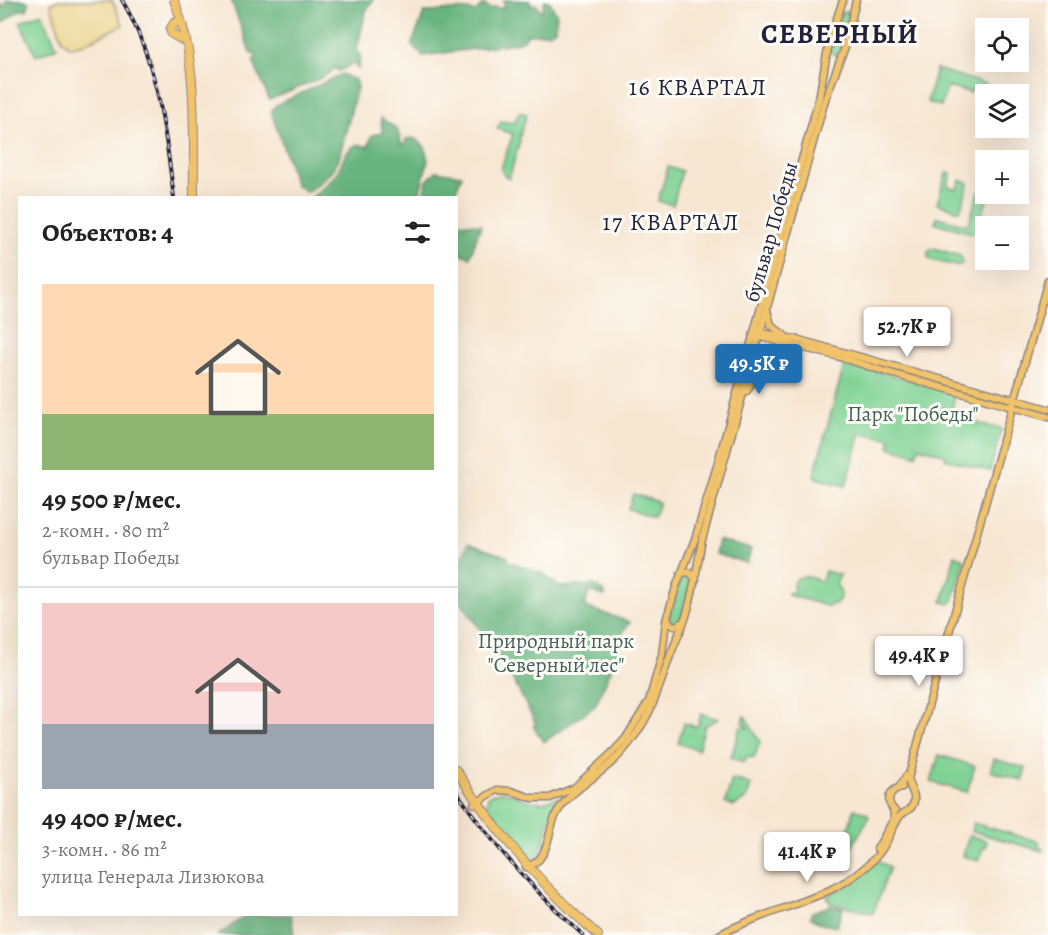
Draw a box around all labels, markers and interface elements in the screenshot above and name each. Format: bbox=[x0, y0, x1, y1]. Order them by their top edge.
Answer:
district label: СЕВЕРНЫЙ bbox=[761, 16, 919, 52]
map controls bbox=[975, 18, 1029, 270]
button: locate bbox=[975, 18, 1029, 72]
district label: 16 КВАРТАЛ bbox=[629, 71, 767, 103]
button: layers bbox=[975, 84, 1029, 138]
button: + bbox=[975, 150, 1029, 204]
street label: бульвар Победы bbox=[738, 159, 804, 305]
district label: 17 КВАРТАЛ bbox=[602, 206, 740, 238]
text: Объектов: 4 bbox=[42, 215, 174, 250]
icon: filters bbox=[401, 216, 434, 249]
button: − bbox=[975, 216, 1029, 270]
pin: 52.7K ₽ bbox=[852, 307, 962, 358]
text: 52.7K ₽ bbox=[877, 313, 937, 340]
icon: home bbox=[184, 323, 292, 431]
pin: 49.5K ₽ bbox=[704, 344, 814, 395]
text: 49.5K ₽ bbox=[729, 350, 789, 377]
park label: Парк "Победы" bbox=[847, 400, 979, 428]
text: 49 500 ₽/мес. bbox=[42, 482, 182, 517]
text: 2-комн. · 80 m² bbox=[42, 517, 169, 544]
text: бульвар Победы bbox=[42, 544, 180, 571]
park label: Природный парк "Северный лес" bbox=[478, 627, 634, 679]
pin: 49.4K ₽ bbox=[864, 636, 974, 687]
icon: home bbox=[184, 642, 292, 750]
text: 49.4K ₽ bbox=[889, 642, 949, 669]
text: 49 400 ₽/мес. bbox=[42, 801, 183, 836]
pin: 41.4K ₽ bbox=[752, 832, 862, 883]
text: 3-комн. · 86 m² bbox=[42, 836, 167, 863]
text: 41.4K ₽ bbox=[778, 838, 836, 865]
text: улица Генерала Лизюкова bbox=[42, 863, 265, 890]

